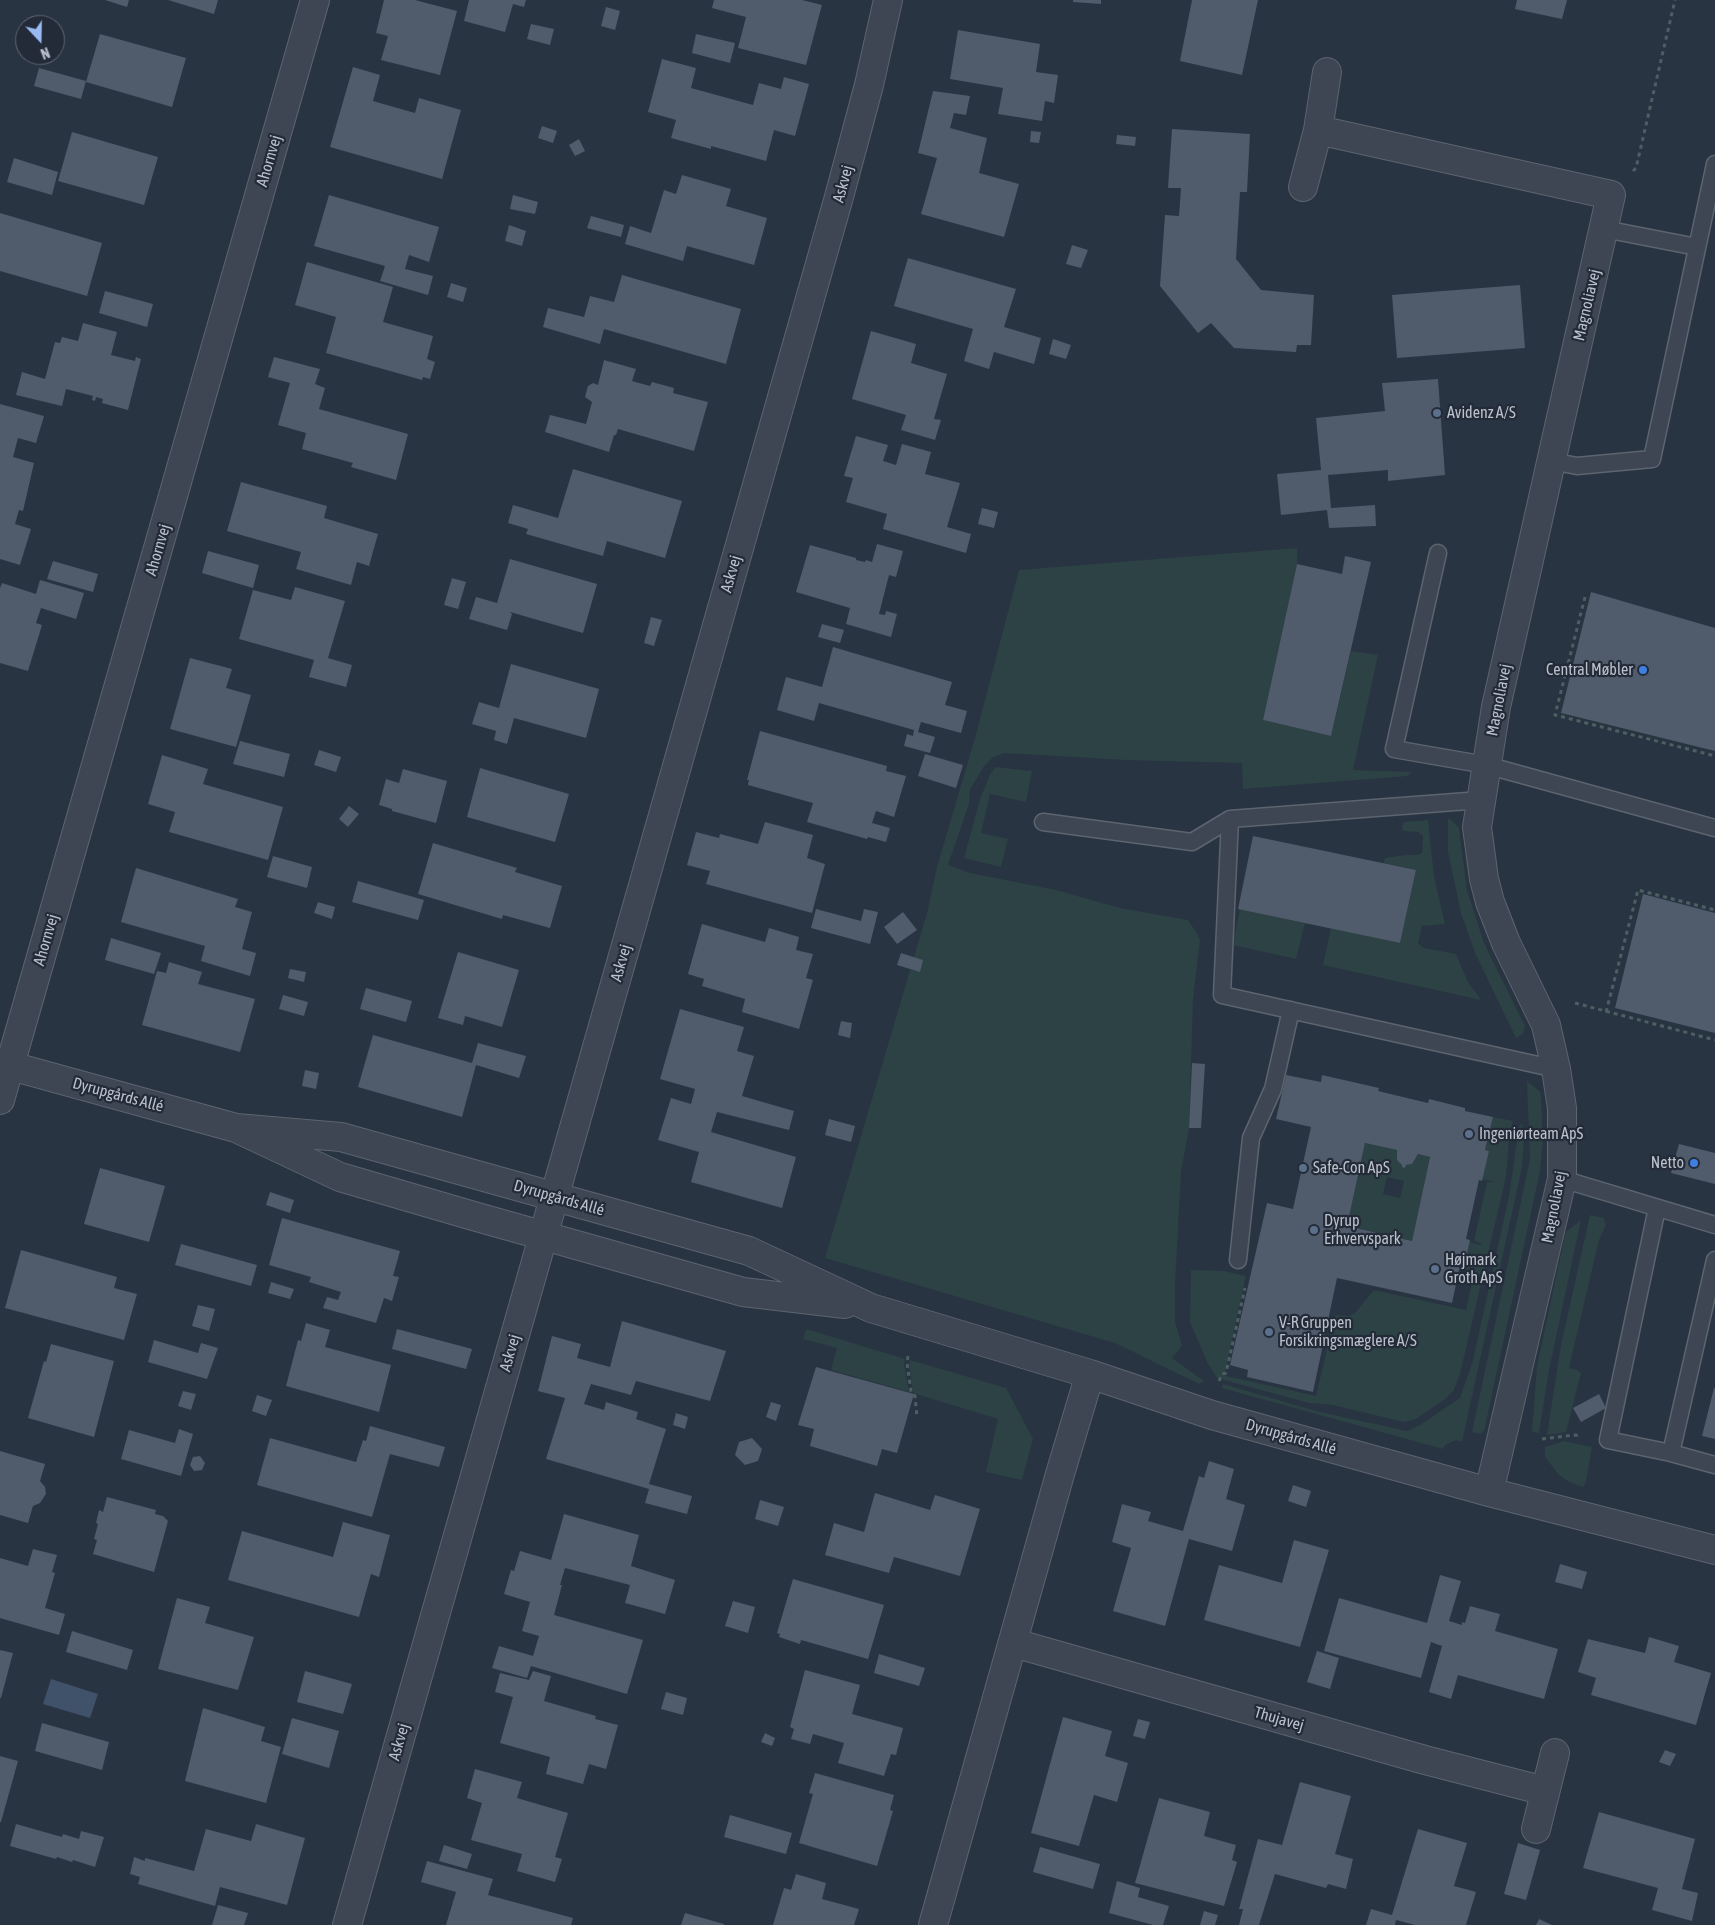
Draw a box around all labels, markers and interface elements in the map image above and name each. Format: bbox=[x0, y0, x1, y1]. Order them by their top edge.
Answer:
north arrow bbox=[15, 15, 65, 65]
text: N bbox=[38, 44, 52, 62]
street label: Ahornvej bbox=[252, 133, 286, 189]
street label: Askvej bbox=[829, 163, 857, 205]
street label: Magnoliavej bbox=[1569, 267, 1605, 343]
place label: Avidenz A/S bbox=[1447, 403, 1516, 423]
marker: Avidenz A/S bbox=[1431, 407, 1443, 419]
street label: Ahornvej bbox=[141, 522, 175, 578]
street label: Askvej bbox=[717, 553, 745, 595]
place label: Central Møbler bbox=[1546, 660, 1633, 680]
street label: Magnoliavej bbox=[1483, 662, 1515, 738]
marker: Central Møbler bbox=[1637, 664, 1649, 676]
street label: Ahornvej bbox=[29, 912, 63, 968]
street label: Askvej bbox=[607, 942, 635, 984]
street label: Dyrupgårds Allé bbox=[71, 1074, 165, 1116]
place label: Ingeniørteam ApS bbox=[1479, 1124, 1583, 1144]
marker: Ingeniørteam ApS bbox=[1463, 1128, 1475, 1140]
place label: Netto bbox=[1651, 1153, 1684, 1173]
marker: Netto bbox=[1688, 1157, 1700, 1169]
place label: Safe-Con ApS bbox=[1313, 1158, 1390, 1178]
marker: Safe-Con ApS bbox=[1297, 1162, 1309, 1174]
street label: Magnoliavej bbox=[1538, 1169, 1570, 1245]
street label: Dyrupgårds Allé bbox=[512, 1176, 606, 1220]
place label: Dyrup Erhvervspark bbox=[1324, 1211, 1401, 1249]
marker: Dyrup Erhvervspark bbox=[1308, 1224, 1320, 1236]
place label: Højmark Groth ApS bbox=[1445, 1250, 1502, 1288]
marker: Højmark Groth ApS bbox=[1429, 1263, 1441, 1275]
place label: V-R Gruppen Forsikringsmæglere A/S bbox=[1279, 1313, 1417, 1351]
marker: V-R Gruppen Forsikringsmæglere A/S bbox=[1263, 1326, 1275, 1338]
street label: Askvej bbox=[496, 1332, 524, 1374]
street label: Dyrupgårds Allé bbox=[1244, 1415, 1338, 1459]
street label: Thujavej bbox=[1252, 1703, 1306, 1735]
street label: Askvej bbox=[385, 1721, 413, 1763]

